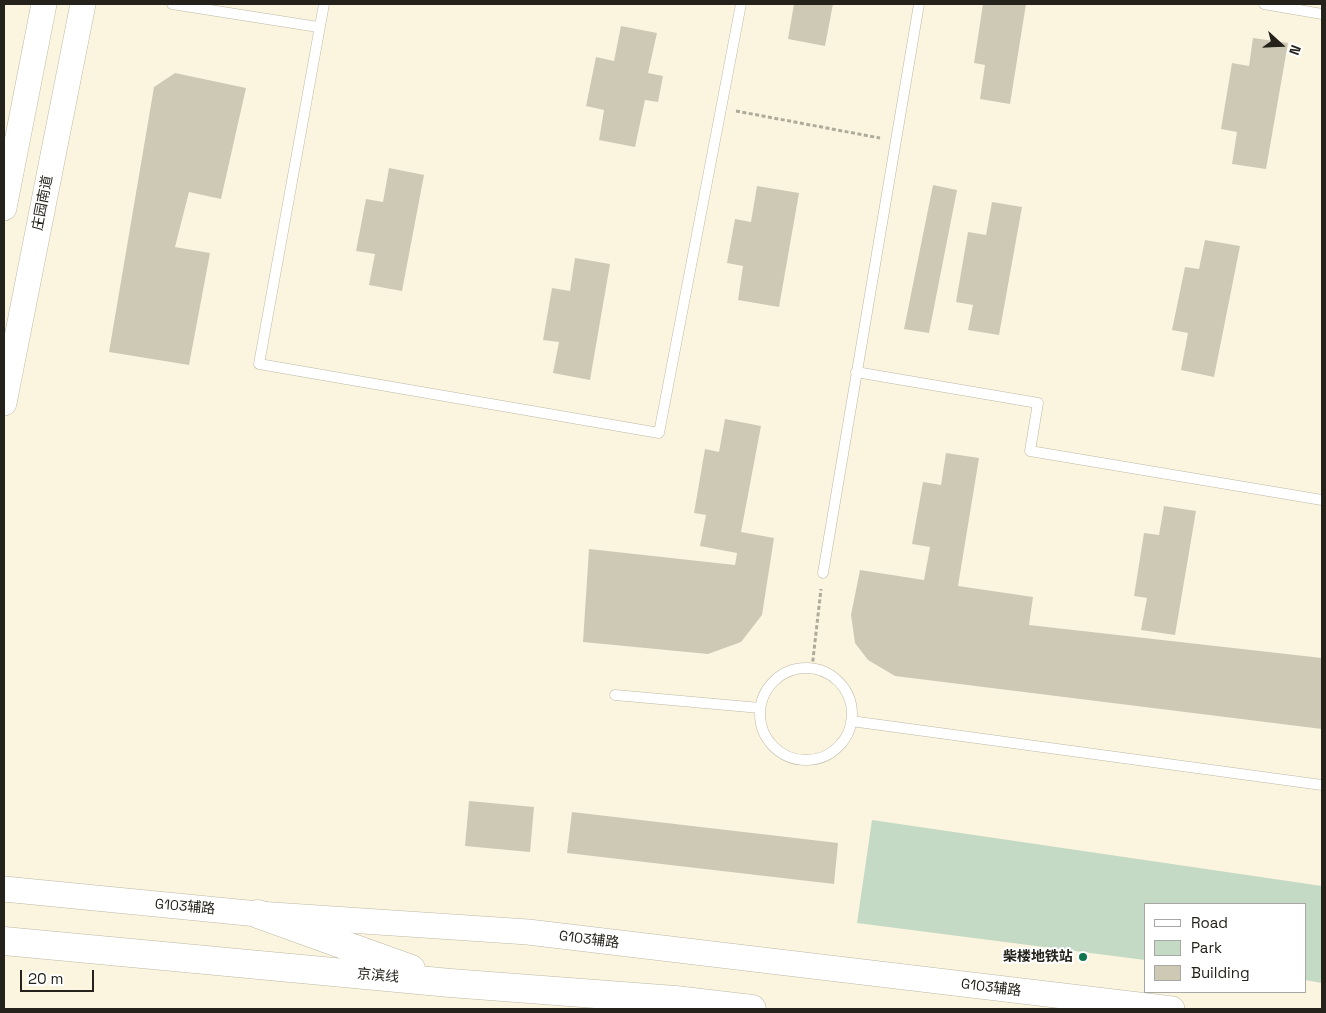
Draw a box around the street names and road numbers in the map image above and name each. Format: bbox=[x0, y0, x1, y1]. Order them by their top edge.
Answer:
street label: 庄园南道 bbox=[29, 174, 57, 232]
street label: G103辅路 bbox=[154, 896, 216, 918]
street label: G103辅路 bbox=[558, 928, 620, 952]
street label: 京滨线 bbox=[356, 966, 400, 986]
street label: G103辅路 bbox=[960, 976, 1022, 1000]

